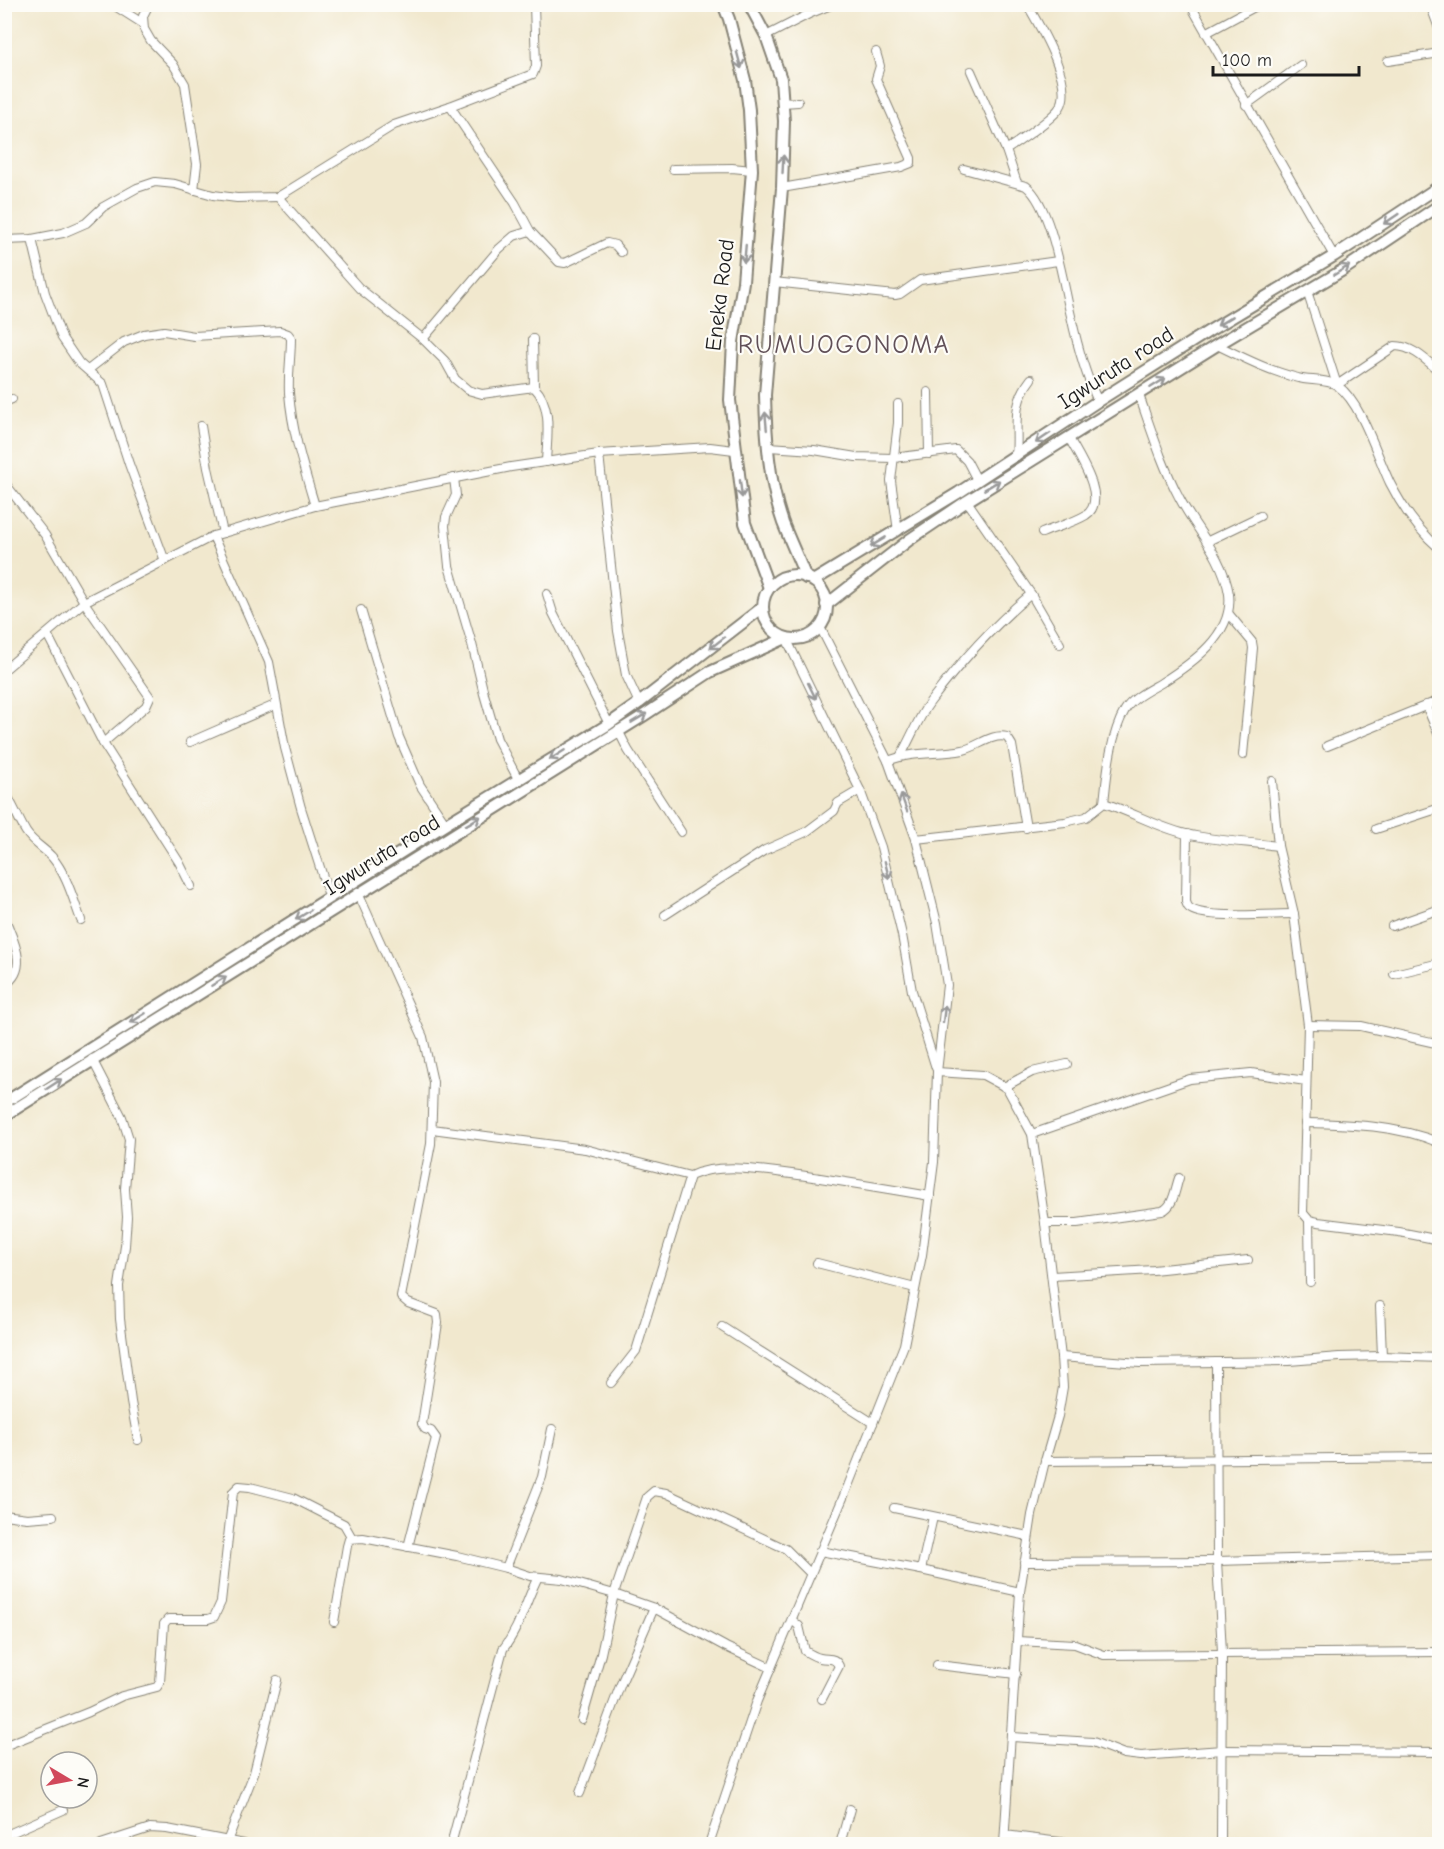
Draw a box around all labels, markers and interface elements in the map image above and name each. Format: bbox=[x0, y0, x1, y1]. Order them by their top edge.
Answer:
scale bar bbox=[1213, 39, 1358, 77]
text: 100 m bbox=[1222, 50, 1272, 71]
one-way arrow bbox=[734, 51, 745, 70]
one-way arrow bbox=[777, 154, 788, 174]
one-way arrow bbox=[1383, 213, 1400, 225]
street label: Eneka Road bbox=[700, 237, 740, 353]
one-way arrow bbox=[739, 244, 750, 264]
one-way arrow bbox=[1333, 263, 1350, 275]
one-way arrow bbox=[1217, 316, 1234, 328]
street label: Igwuruta road bbox=[1054, 321, 1178, 415]
district label: RUMUOGONOMA bbox=[738, 330, 950, 360]
one-way arrow bbox=[1149, 376, 1166, 388]
one-way arrow bbox=[760, 412, 771, 431]
one-way arrow bbox=[1035, 432, 1052, 444]
one-way arrow bbox=[735, 479, 746, 499]
one-way arrow bbox=[983, 479, 1000, 491]
one-way arrow bbox=[870, 536, 887, 548]
one-way arrow bbox=[709, 637, 725, 650]
one-way arrow bbox=[807, 681, 819, 699]
one-way arrow bbox=[630, 712, 647, 724]
one-way arrow bbox=[549, 750, 566, 762]
one-way arrow bbox=[897, 795, 908, 813]
street label: Igwuruta road bbox=[319, 809, 445, 901]
one-way arrow bbox=[464, 815, 481, 827]
one-way arrow bbox=[881, 861, 893, 880]
one-way arrow bbox=[295, 909, 312, 921]
one-way arrow bbox=[210, 974, 227, 986]
one-way arrow bbox=[939, 1004, 950, 1024]
one-way arrow bbox=[130, 1013, 147, 1025]
one-way arrow bbox=[45, 1078, 61, 1090]
north arrow bbox=[39, 1750, 99, 1810]
text: N bbox=[73, 1776, 93, 1789]

